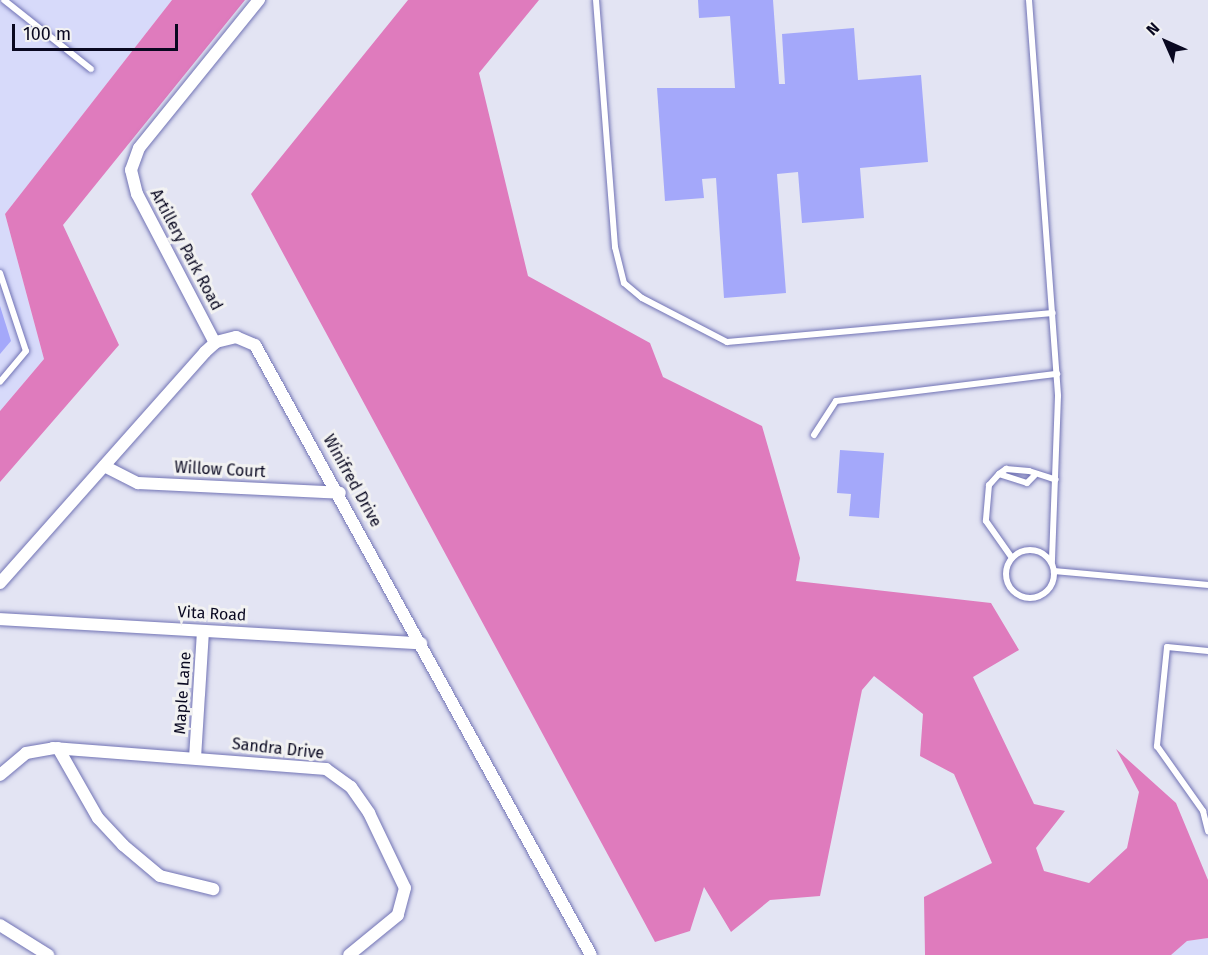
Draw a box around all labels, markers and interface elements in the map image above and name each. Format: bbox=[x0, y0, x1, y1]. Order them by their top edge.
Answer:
scale bar bbox=[15, 12, 182, 50]
north arrow bbox=[1136, 12, 1196, 72]
text: N bbox=[1142, 18, 1163, 39]
text: 100 m bbox=[23, 23, 71, 45]
street label: Artillery Park Road bbox=[146, 186, 226, 314]
street label: Winifred Drive bbox=[319, 431, 385, 531]
street label: Willow Court bbox=[174, 458, 266, 482]
street label: Vita Road bbox=[177, 603, 247, 625]
street label: Maple Lane bbox=[171, 651, 195, 735]
street label: Sandra Drive bbox=[231, 735, 325, 763]

